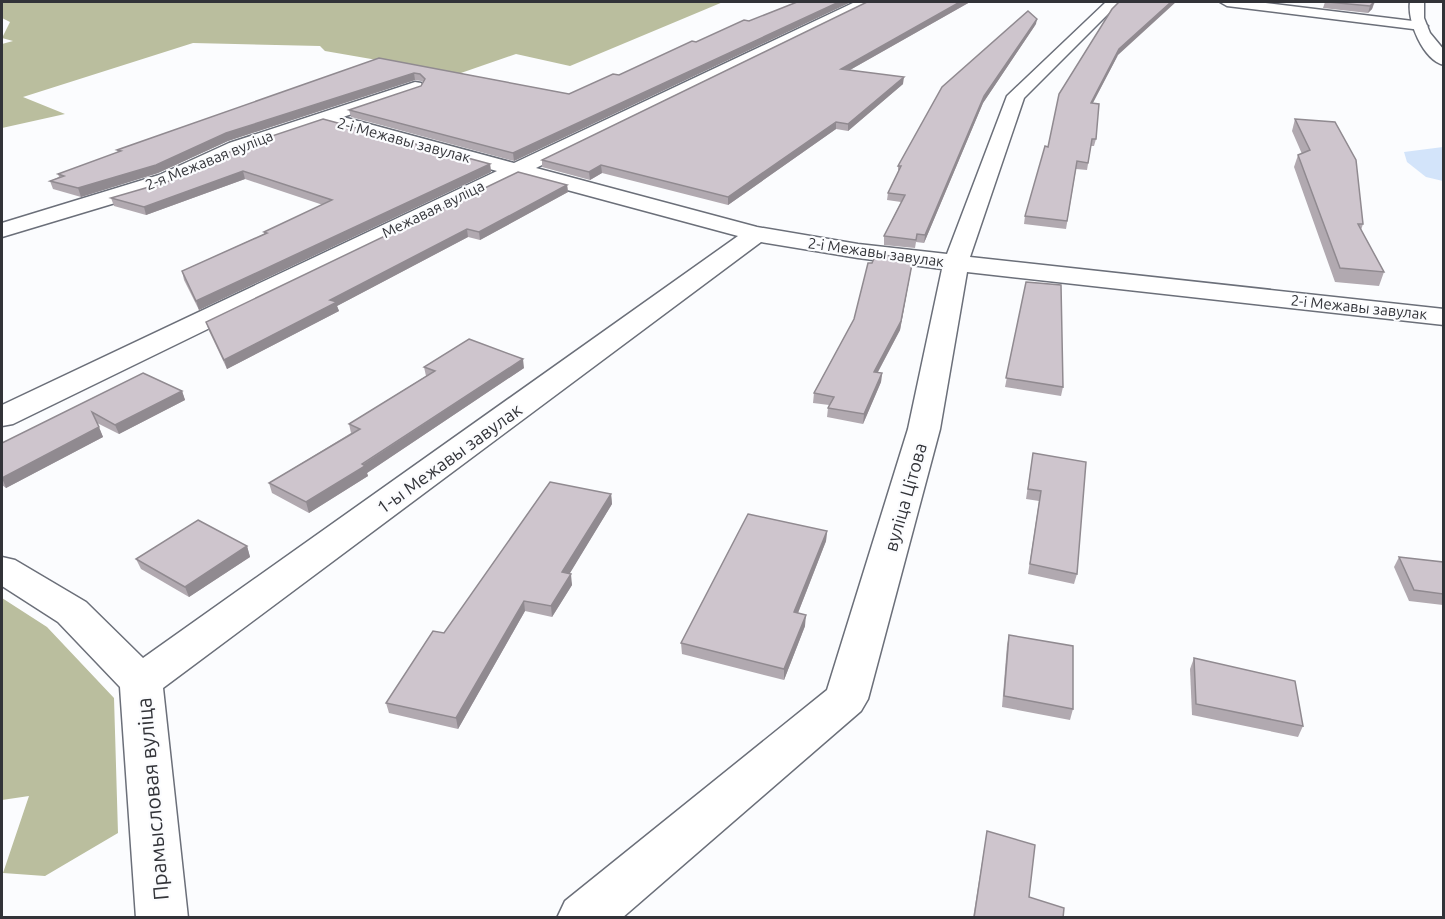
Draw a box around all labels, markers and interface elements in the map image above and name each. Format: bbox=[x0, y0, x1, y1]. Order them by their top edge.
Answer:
street label: 2-і Межавы завулак bbox=[336, 114, 473, 166]
street label: 2-я Межавая вуліца bbox=[143, 127, 275, 193]
street label: Межавая вуліца bbox=[379, 177, 487, 241]
street label: 2-і Межавы завулак bbox=[807, 234, 945, 270]
street label: 2-і Межавы завулак bbox=[1290, 291, 1428, 323]
street label: 1-ы Межавы завулак bbox=[373, 399, 525, 517]
street label: вуліца Цітова bbox=[880, 441, 930, 553]
street label: Прамысловая вуліца bbox=[131, 697, 173, 901]

